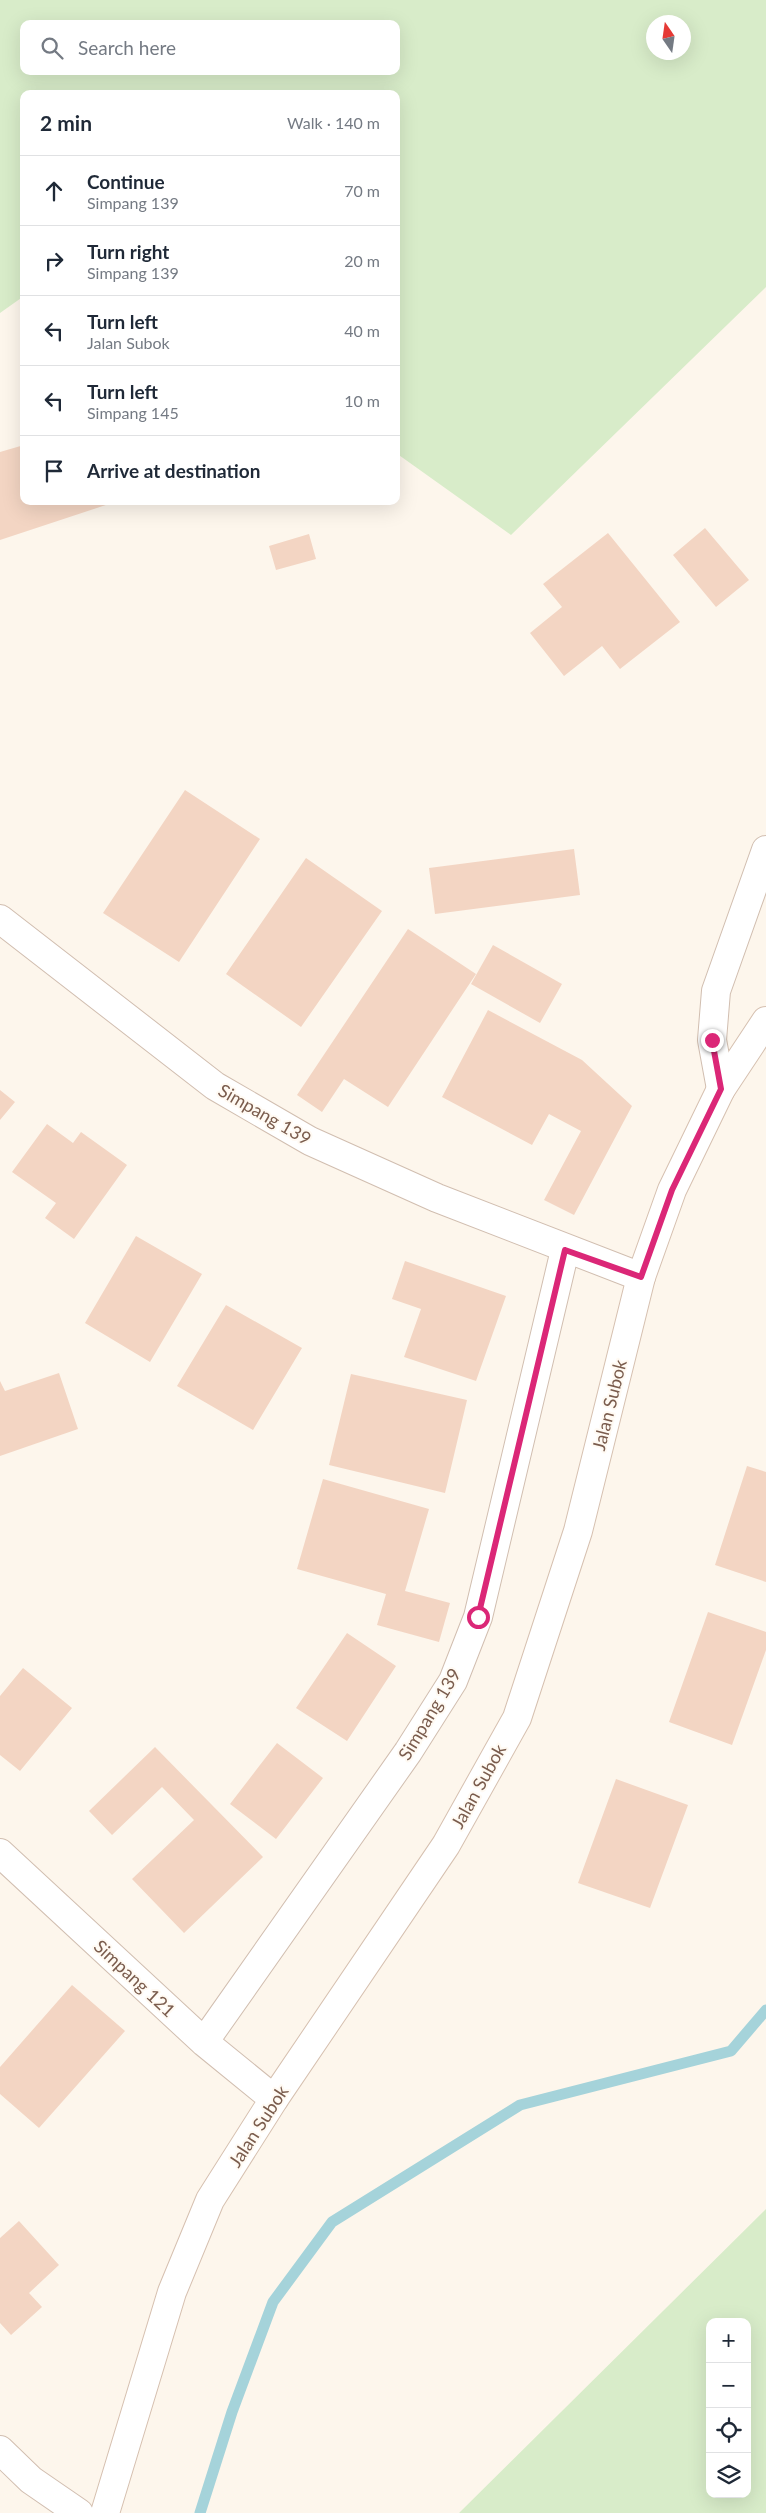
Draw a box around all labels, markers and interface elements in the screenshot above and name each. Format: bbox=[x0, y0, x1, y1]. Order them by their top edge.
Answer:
north arrow bbox=[646, 15, 691, 60]
search box bbox=[20, 20, 400, 75]
icon: search bbox=[38, 34, 66, 62]
text: Search here bbox=[78, 36, 176, 59]
text: 2 min bbox=[40, 110, 92, 135]
text: Walk · 140 m bbox=[287, 113, 380, 132]
text: Continue bbox=[87, 170, 165, 193]
icon: ahead bbox=[40, 177, 68, 205]
text: 70 m bbox=[344, 181, 380, 200]
text: Simpang 139 bbox=[87, 193, 179, 212]
text: Turn right bbox=[87, 240, 169, 263]
icon: right bbox=[40, 247, 68, 275]
text: 20 m bbox=[344, 251, 380, 270]
text: Simpang 139 bbox=[87, 263, 179, 282]
text: Turn left bbox=[87, 310, 158, 333]
icon: left bbox=[40, 317, 68, 345]
text: 40 m bbox=[344, 321, 380, 340]
text: Jalan Subok bbox=[87, 333, 170, 352]
text: Turn left bbox=[87, 380, 158, 403]
icon: left bbox=[40, 387, 68, 415]
text: 10 m bbox=[344, 391, 380, 410]
text: Simpang 145 bbox=[87, 403, 179, 422]
icon: arrive bbox=[40, 457, 68, 485]
text: Arrive at destination bbox=[87, 459, 260, 482]
route end bbox=[701, 1029, 724, 1052]
street label: Simpang 139 bbox=[215, 1079, 315, 1149]
street label: Jalan Subok bbox=[587, 1356, 631, 1453]
route start bbox=[467, 1606, 490, 1629]
street label: Simpang 139 bbox=[393, 1664, 465, 1764]
street label: Jalan Subok bbox=[446, 1739, 511, 1832]
street label: Simpang 121 bbox=[90, 1935, 180, 2021]
street label: Jalan Subok bbox=[223, 2080, 293, 2171]
map controls bbox=[706, 2318, 751, 2498]
button: + bbox=[706, 2318, 751, 2363]
button: − bbox=[706, 2363, 751, 2408]
button: locate bbox=[706, 2408, 751, 2453]
button: layers bbox=[706, 2453, 751, 2498]

